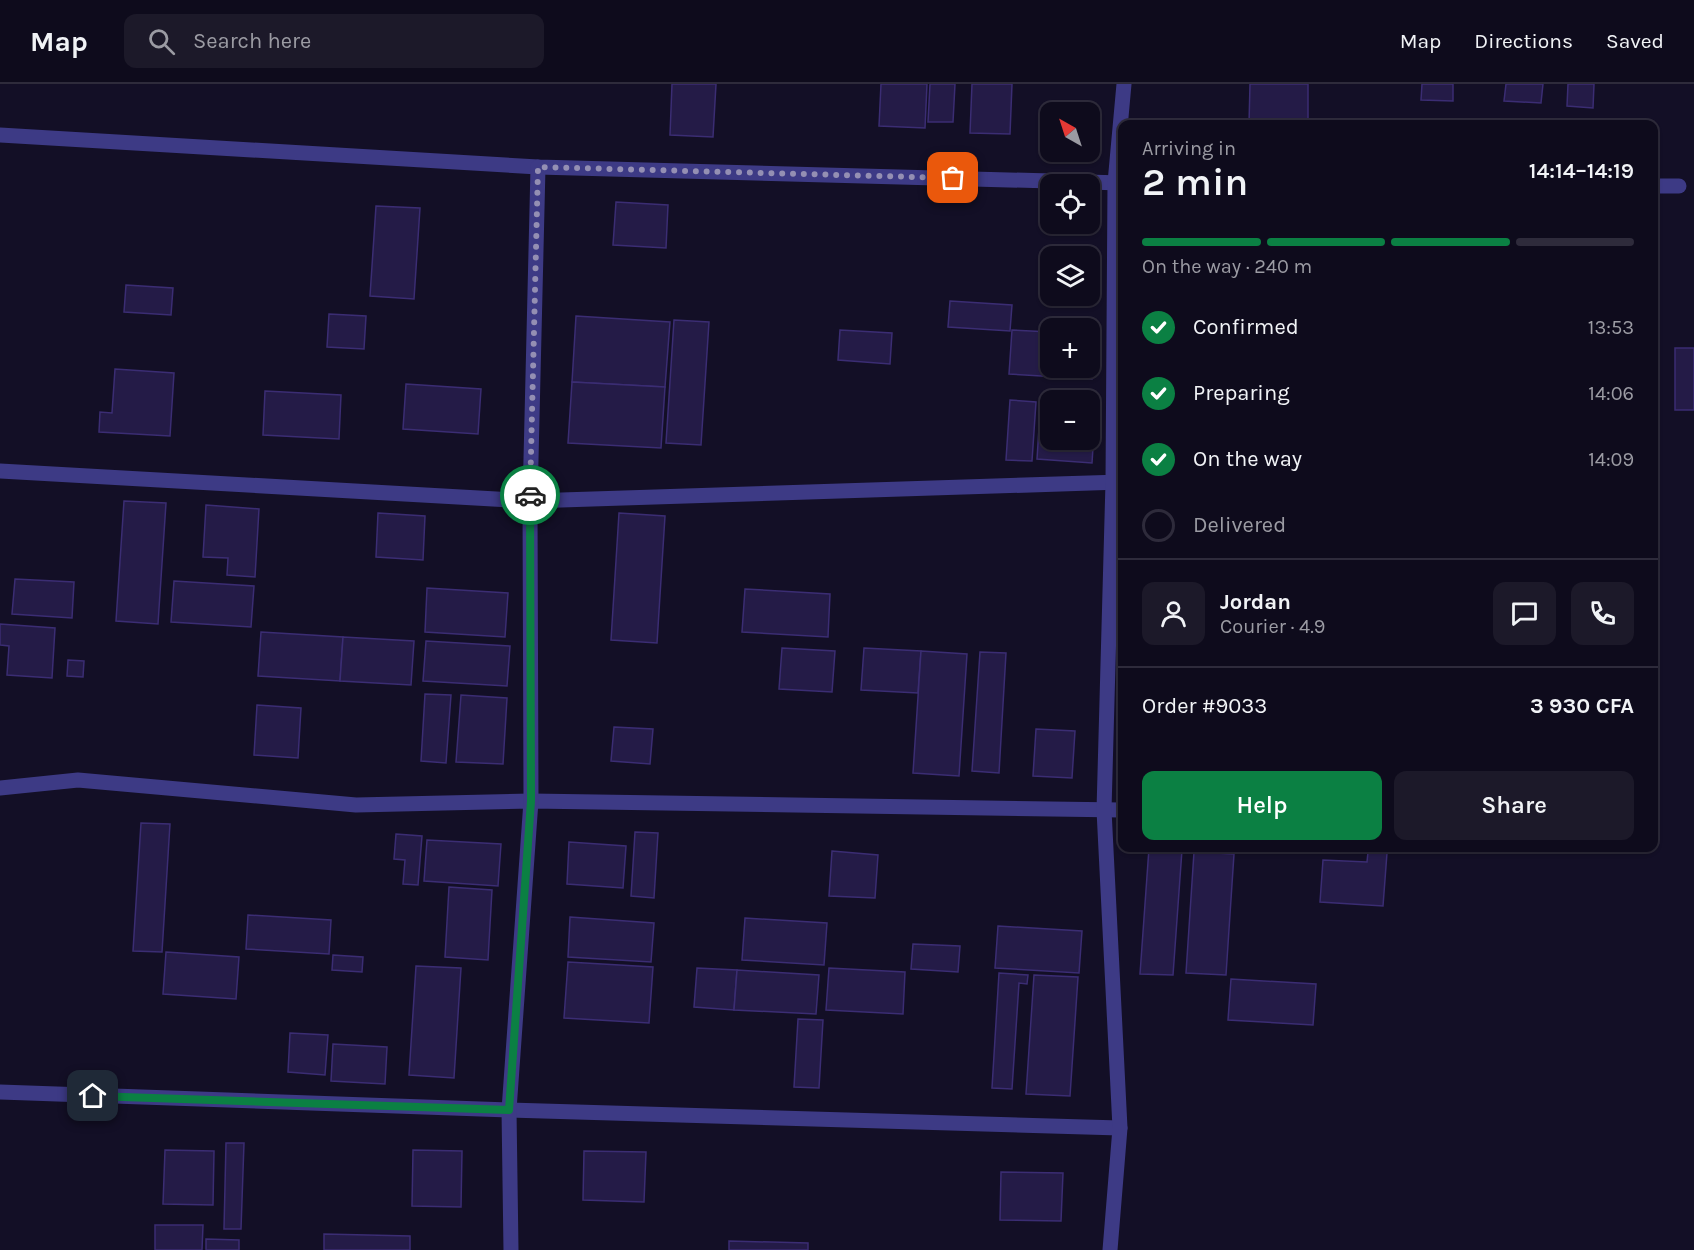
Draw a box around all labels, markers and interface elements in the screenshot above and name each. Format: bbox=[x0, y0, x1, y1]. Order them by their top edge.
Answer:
search box bbox=[124, 14, 544, 68]
text: Map bbox=[30, 25, 88, 58]
icon: search bbox=[145, 25, 178, 58]
text: Search here bbox=[193, 28, 311, 54]
text: Map bbox=[1400, 29, 1441, 53]
text: Directions bbox=[1474, 29, 1573, 53]
text: Saved bbox=[1606, 29, 1664, 53]
north arrow bbox=[1040, 102, 1100, 162]
map controls bbox=[1040, 102, 1100, 450]
text: Arriving in bbox=[1142, 137, 1236, 160]
pin bbox=[927, 152, 978, 203]
text: 14:14–14:19 bbox=[1529, 158, 1634, 184]
text: 2 min bbox=[1142, 159, 1248, 205]
icon: bag bbox=[936, 161, 969, 194]
button: locate bbox=[1040, 174, 1100, 234]
button: layers bbox=[1040, 246, 1100, 306]
text: On the way · 240 m bbox=[1142, 255, 1312, 278]
icon: check bbox=[1142, 311, 1175, 344]
text: Confirmed bbox=[1193, 314, 1299, 340]
text: 13:53 bbox=[1588, 316, 1634, 339]
button: + bbox=[1040, 318, 1100, 378]
icon: check bbox=[1142, 377, 1175, 410]
text: Preparing bbox=[1193, 380, 1290, 406]
text: 14:06 bbox=[1588, 382, 1634, 405]
button: − bbox=[1040, 390, 1100, 450]
icon: check bbox=[1142, 443, 1175, 476]
text: On the way bbox=[1193, 446, 1302, 472]
text: 14:09 bbox=[1588, 448, 1634, 471]
courier bbox=[500, 465, 560, 525]
icon: car bbox=[514, 479, 547, 512]
text: Delivered bbox=[1193, 512, 1286, 538]
button: person bbox=[1142, 582, 1205, 645]
button: chat bbox=[1493, 582, 1556, 645]
button: phone bbox=[1571, 582, 1634, 645]
text: Jordan bbox=[1220, 589, 1291, 615]
text: Courier · 4.9 bbox=[1220, 615, 1325, 638]
text: Order #9033 bbox=[1142, 693, 1267, 719]
text: 3 930 CFA bbox=[1530, 693, 1634, 719]
button: Help bbox=[1142, 771, 1382, 840]
button: Share bbox=[1394, 771, 1634, 840]
pin bbox=[67, 1070, 118, 1121]
icon: home bbox=[76, 1079, 109, 1112]

